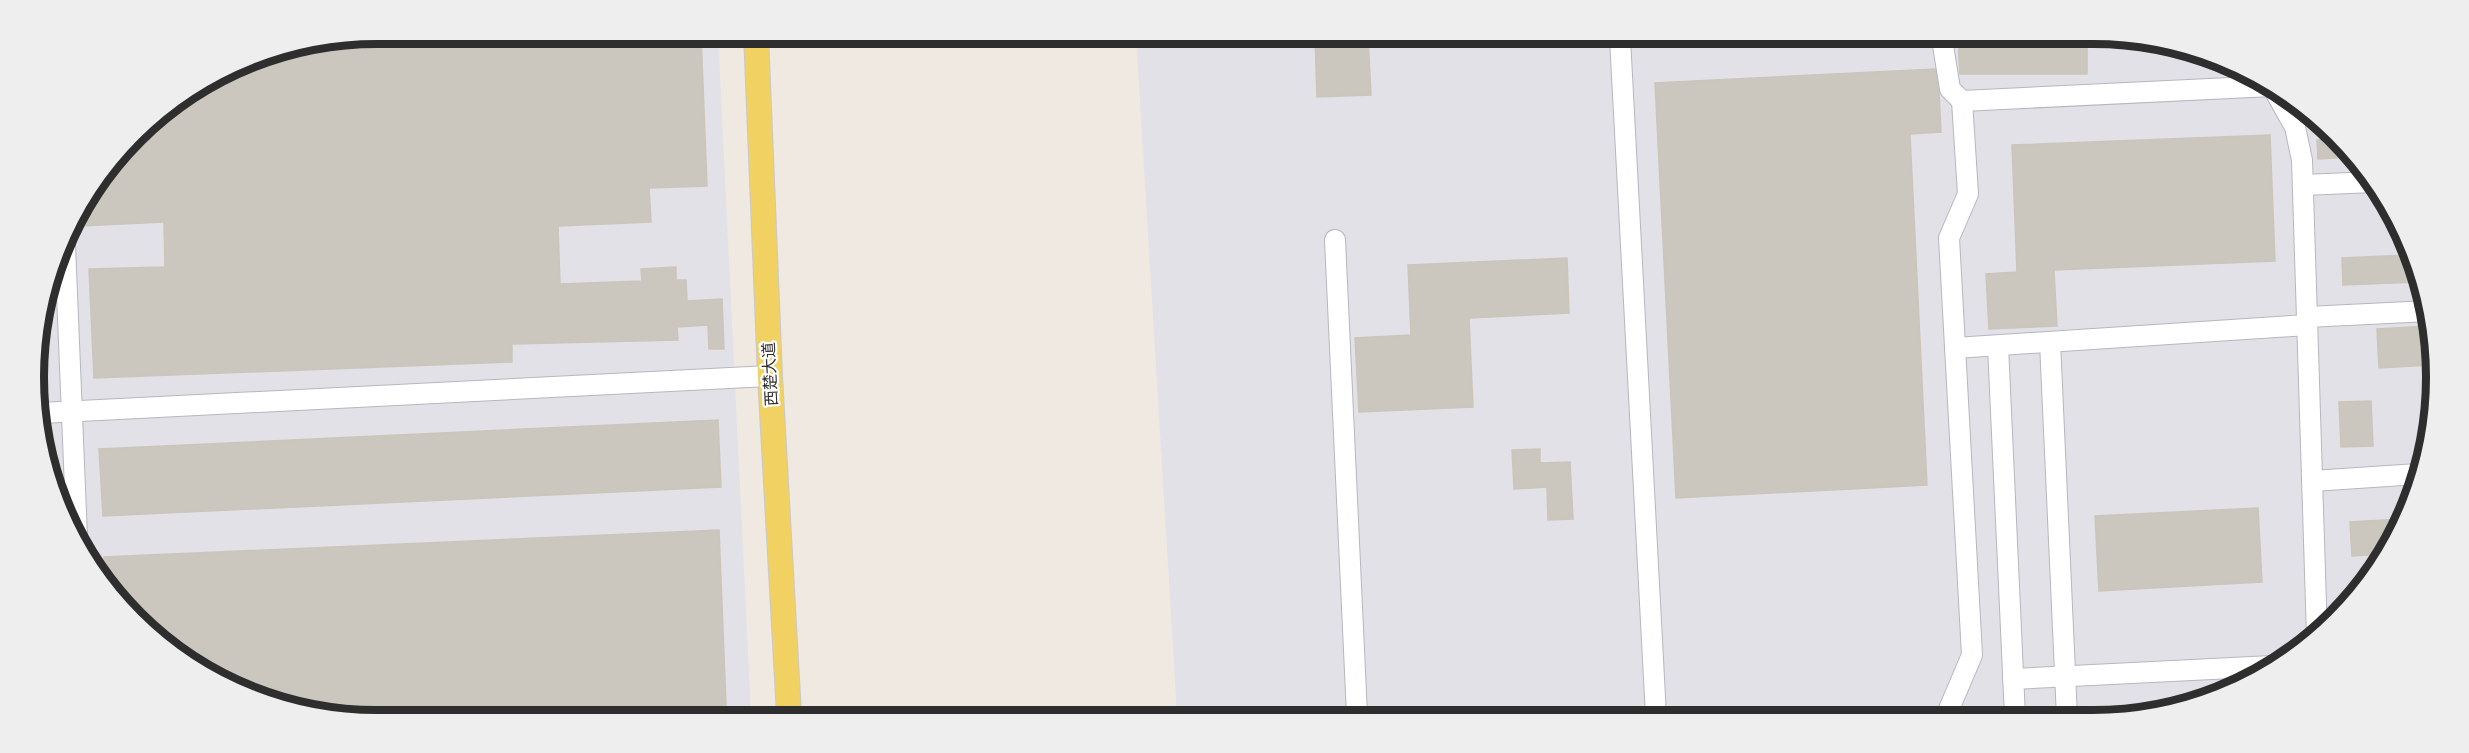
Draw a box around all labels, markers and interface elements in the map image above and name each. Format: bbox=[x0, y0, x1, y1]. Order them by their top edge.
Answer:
street label: 西楚大道 bbox=[759, 342, 781, 406]

